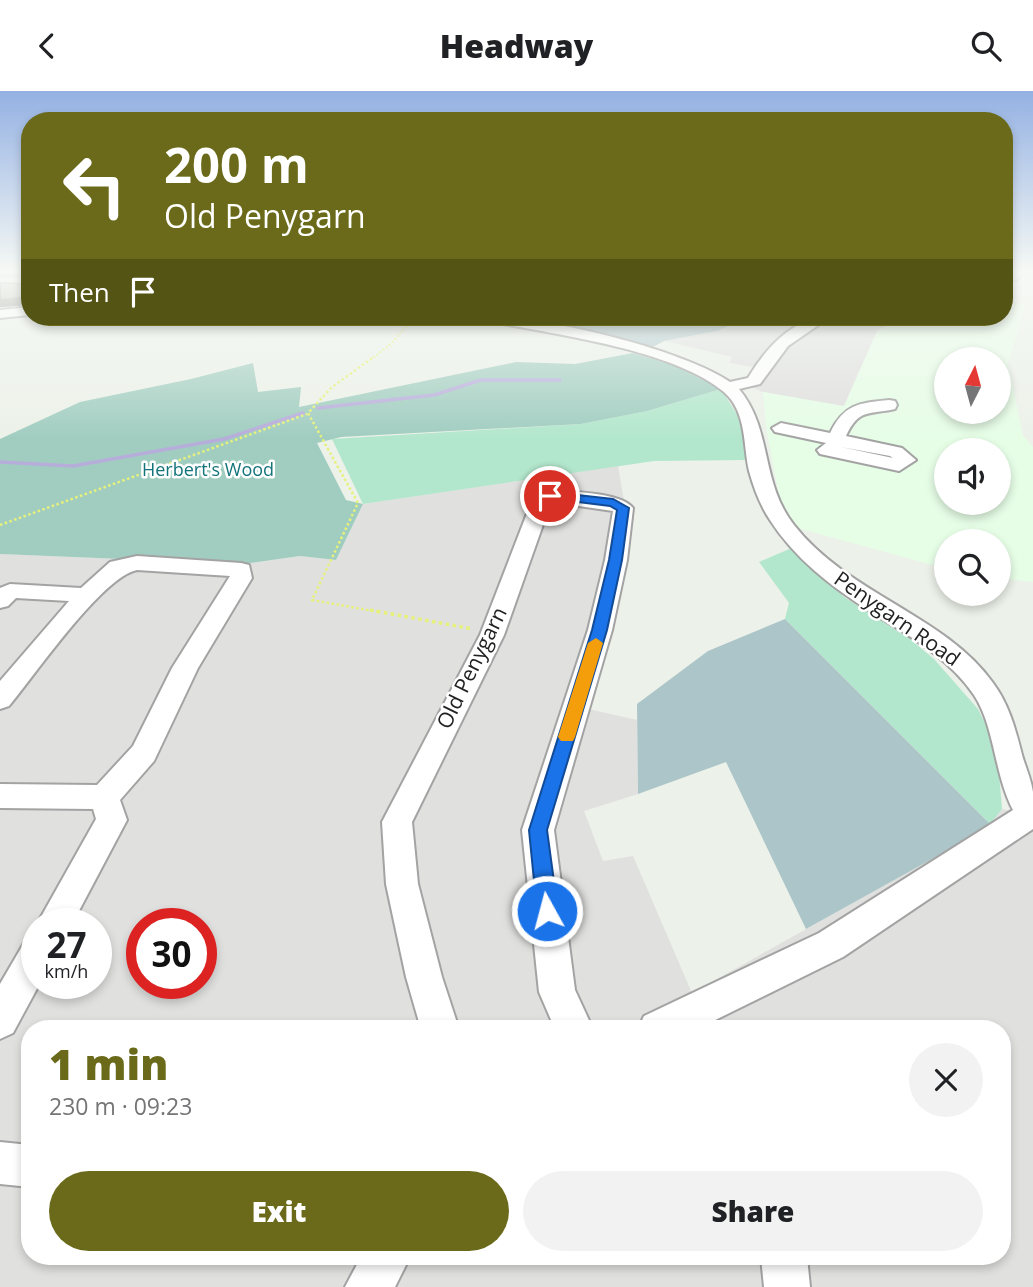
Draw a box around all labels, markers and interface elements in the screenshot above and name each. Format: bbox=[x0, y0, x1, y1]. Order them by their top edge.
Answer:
text: Headway bbox=[440, 24, 593, 67]
icon: back bbox=[28, 27, 66, 65]
icon: search bbox=[967, 27, 1005, 65]
text: 200 m bbox=[164, 131, 309, 197]
icon: left bbox=[49, 140, 140, 231]
text: Old Penygarn bbox=[164, 194, 366, 237]
icon: arrive bbox=[124, 273, 162, 311]
text: Then bbox=[49, 274, 110, 310]
north arrow bbox=[934, 347, 1012, 423]
map controls bbox=[934, 347, 1011, 606]
button: sound bbox=[934, 438, 1011, 515]
park label: Herbert's Wood bbox=[142, 457, 274, 481]
pin bbox=[520, 466, 580, 526]
icon: arrive bbox=[531, 477, 569, 515]
button: search bbox=[934, 529, 1011, 606]
street label: Penygarn Road bbox=[829, 564, 966, 672]
street label: Old Penygarn bbox=[430, 602, 513, 733]
position arrow bbox=[510, 874, 584, 948]
speed limit sign: 30 bbox=[126, 908, 217, 999]
text: 27 bbox=[46, 921, 87, 968]
text: km/h bbox=[45, 959, 88, 983]
text: 1 min bbox=[49, 1035, 168, 1092]
button: close bbox=[909, 1043, 983, 1117]
text: 230 m · 09:23 bbox=[49, 1090, 192, 1122]
button: Exit bbox=[49, 1171, 509, 1251]
button: Share bbox=[523, 1171, 983, 1251]

